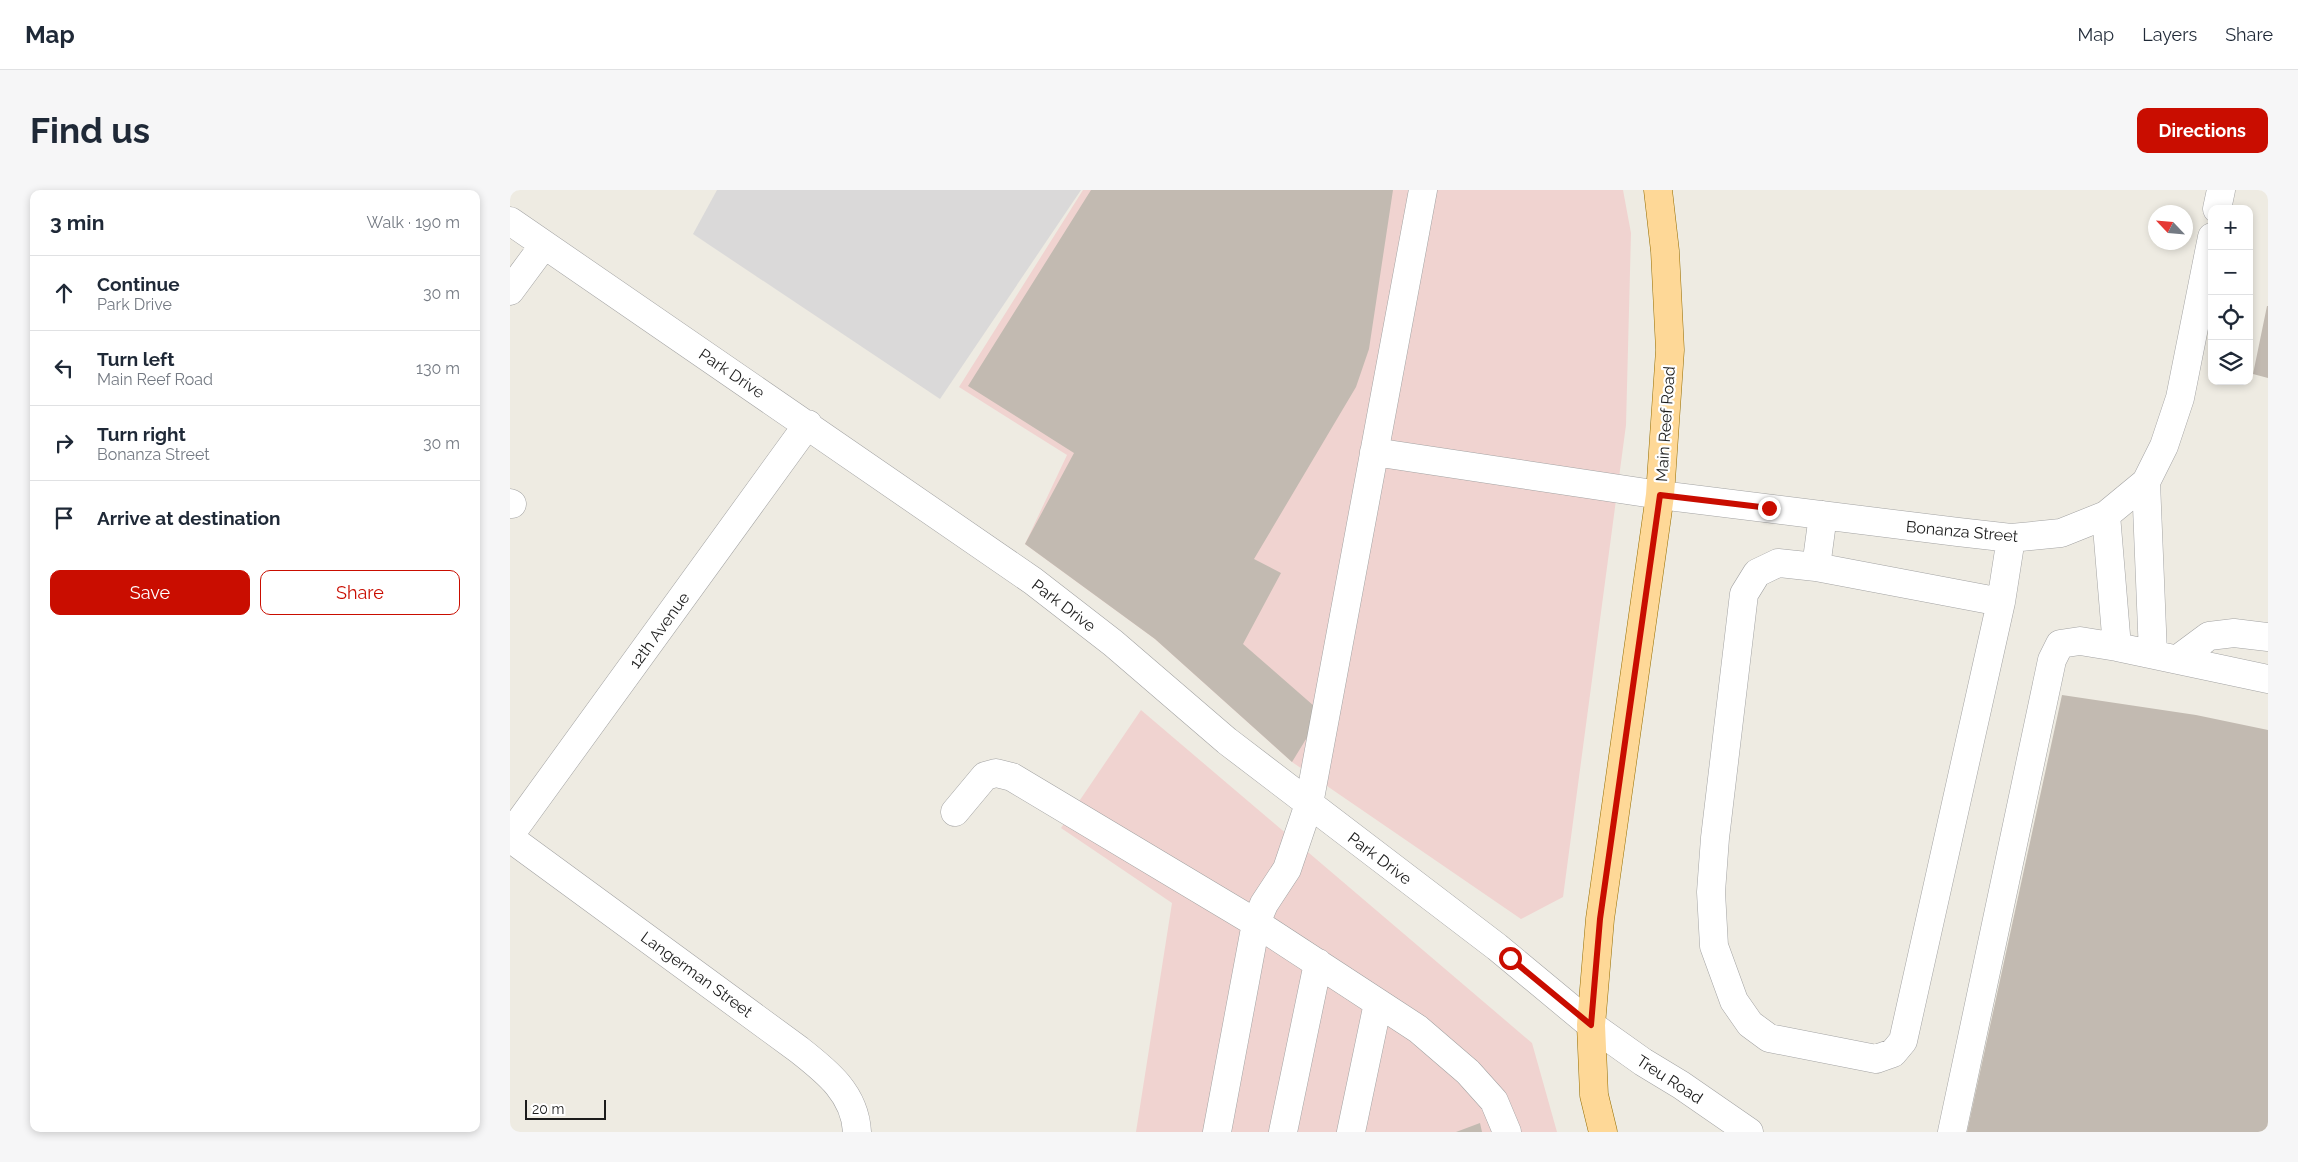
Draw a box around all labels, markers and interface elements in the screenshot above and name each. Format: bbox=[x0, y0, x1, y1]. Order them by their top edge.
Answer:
text: Map bbox=[25, 20, 75, 49]
text: Map bbox=[2078, 24, 2114, 45]
text: Layers bbox=[2142, 24, 2197, 45]
text: Share bbox=[2225, 24, 2273, 45]
button: Directions bbox=[2137, 108, 2268, 153]
text: Find us bbox=[30, 110, 150, 151]
north arrow bbox=[2148, 205, 2193, 250]
map controls bbox=[2208, 205, 2253, 385]
button: + bbox=[2208, 205, 2253, 250]
text: 3 min bbox=[50, 210, 104, 235]
text: Walk · 190 m bbox=[367, 213, 460, 232]
button: − bbox=[2208, 250, 2253, 295]
text: Continue bbox=[97, 273, 180, 295]
icon: ahead bbox=[50, 279, 78, 307]
text: 30 m bbox=[423, 284, 460, 303]
text: Park Drive bbox=[97, 295, 172, 314]
button: locate bbox=[2208, 295, 2253, 340]
button: layers bbox=[2208, 340, 2253, 385]
street label: Park Drive bbox=[695, 345, 768, 402]
text: Turn left bbox=[97, 348, 174, 370]
icon: left bbox=[50, 354, 78, 382]
text: 130 m bbox=[416, 359, 460, 378]
street label: Main Reef Road bbox=[1652, 366, 1679, 482]
text: Main Reef Road bbox=[97, 370, 213, 389]
text: Turn right bbox=[97, 423, 186, 445]
icon: right bbox=[50, 429, 78, 457]
text: 30 m bbox=[423, 434, 460, 453]
text: Bonanza Street bbox=[97, 445, 210, 464]
route end bbox=[1758, 497, 1781, 520]
icon: arrive bbox=[50, 504, 78, 532]
text: Arrive at destination bbox=[97, 507, 281, 529]
street label: Bonanza Street bbox=[1905, 517, 2019, 546]
button: Save bbox=[50, 570, 250, 615]
button: Share bbox=[260, 570, 460, 615]
street label: Park Drive bbox=[1028, 575, 1099, 636]
street label: 12th Avenue bbox=[625, 588, 693, 672]
street label: Park Drive bbox=[1344, 828, 1415, 889]
street label: Langerman Street bbox=[637, 927, 757, 1022]
route start bbox=[1499, 947, 1522, 970]
street label: Treu Road bbox=[1633, 1051, 1706, 1108]
scale bar bbox=[525, 1097, 606, 1120]
text: 20 m bbox=[532, 1101, 564, 1117]

